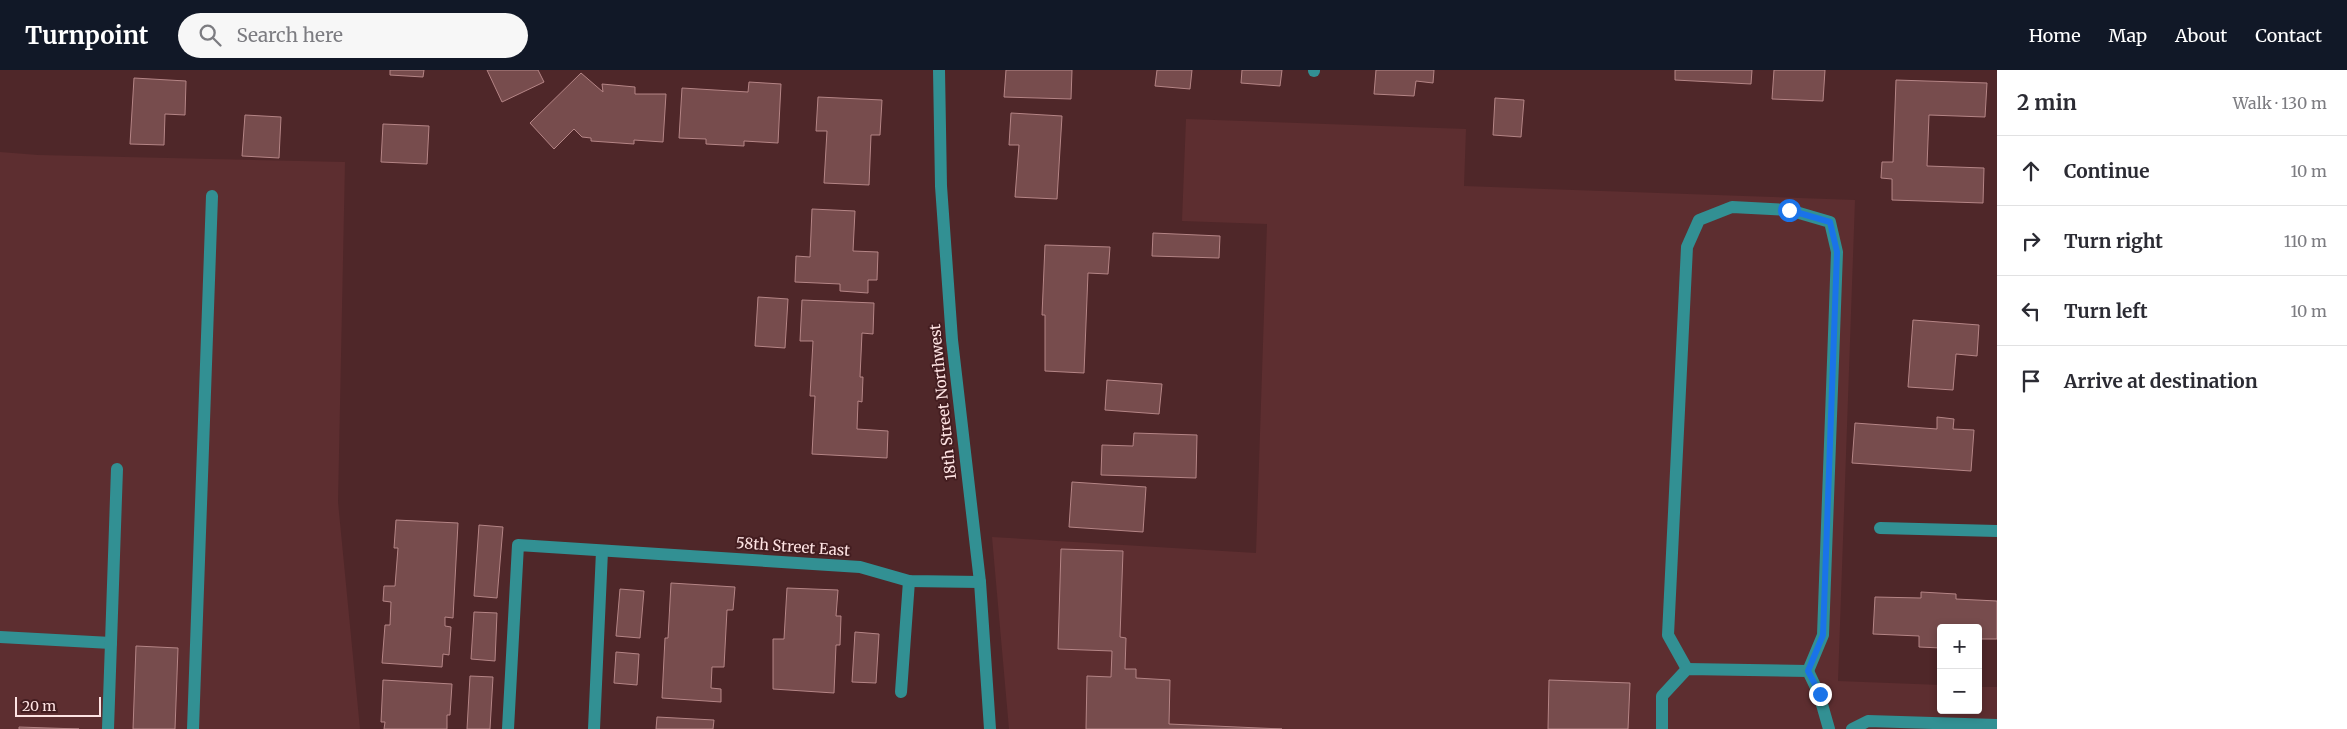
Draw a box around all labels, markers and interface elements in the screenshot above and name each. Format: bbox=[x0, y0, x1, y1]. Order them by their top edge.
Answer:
search box bbox=[178, 13, 528, 58]
text: Turnpoint bbox=[25, 20, 148, 51]
icon: search bbox=[196, 21, 224, 49]
text: Search here bbox=[236, 23, 343, 47]
text: Home bbox=[2029, 24, 2081, 47]
text: Map bbox=[2109, 24, 2147, 47]
text: About bbox=[2175, 24, 2227, 47]
text: Contact bbox=[2255, 24, 2322, 47]
text: 2 min bbox=[2017, 89, 2077, 116]
text: Walk · 130 m bbox=[2233, 93, 2327, 113]
icon: ahead bbox=[2017, 157, 2045, 185]
text: Continue bbox=[2064, 159, 2150, 183]
text: 10 m bbox=[2290, 161, 2327, 181]
route start bbox=[1778, 199, 1801, 222]
icon: right bbox=[2017, 227, 2045, 255]
text: Turn right bbox=[2064, 229, 2163, 253]
text: 110 m bbox=[2284, 231, 2327, 251]
icon: left bbox=[2017, 297, 2045, 325]
text: Turn left bbox=[2064, 299, 2148, 323]
text: 10 m bbox=[2290, 301, 2327, 321]
street label: 18th Street Northwest bbox=[925, 323, 960, 481]
icon: arrive bbox=[2017, 367, 2045, 395]
text: Arrive at destination bbox=[2064, 369, 2258, 393]
street label: 58th Street East bbox=[735, 533, 851, 560]
map controls bbox=[1937, 624, 1982, 714]
button: + bbox=[1937, 624, 1982, 669]
button: − bbox=[1937, 669, 1982, 714]
route end bbox=[1809, 683, 1832, 706]
scale bar bbox=[15, 694, 101, 717]
text: 20 m bbox=[22, 697, 56, 715]

